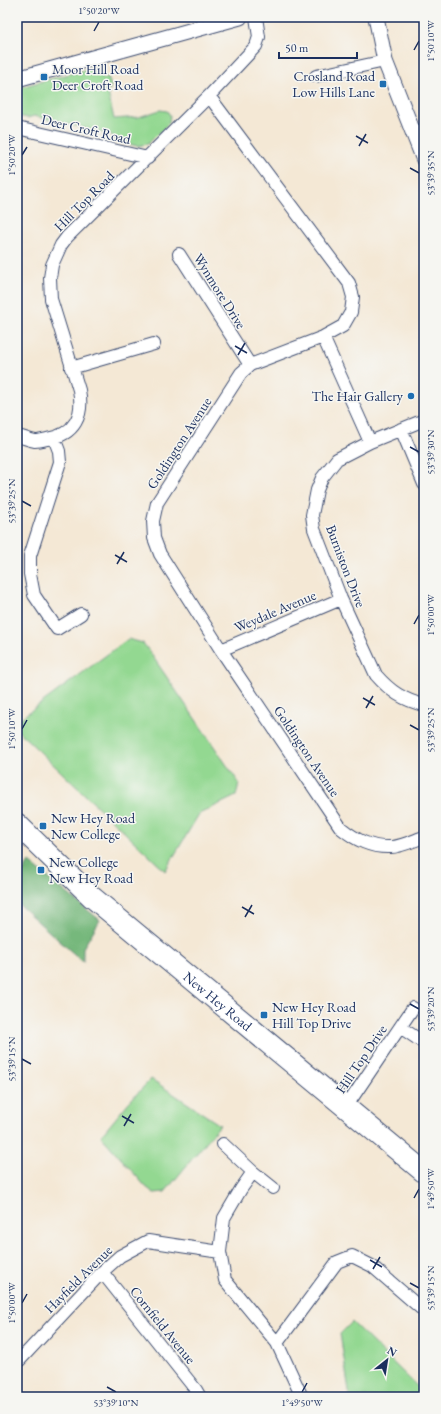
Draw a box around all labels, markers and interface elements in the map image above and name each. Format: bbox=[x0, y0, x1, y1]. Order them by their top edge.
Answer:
text: 1°50'20"W bbox=[78, 4, 121, 17]
text: 1°50'10"W bbox=[424, 19, 437, 62]
scale bar bbox=[279, 34, 357, 60]
text: 50 m bbox=[285, 40, 309, 56]
place label: Moor Hill Road Deer Croft Road bbox=[52, 60, 144, 94]
place label: Crosland Road Low Hills Lane bbox=[292, 67, 376, 101]
marker: Moor Hill Road Deer Croft Road bbox=[39, 72, 49, 82]
marker: Crosland Road Low Hills Lane bbox=[378, 79, 388, 89]
street label: Deer Croft Road bbox=[39, 110, 133, 148]
text: 1°50'20"W bbox=[5, 133, 18, 176]
text: 53°39'35"N bbox=[424, 150, 437, 195]
street label: Hill Top Road bbox=[50, 166, 119, 235]
street label: Wynmore Drive bbox=[190, 250, 251, 333]
place label: The Hair Gallery bbox=[312, 387, 404, 405]
marker: The Hair Gallery bbox=[406, 391, 416, 401]
street label: Goldington Avenue bbox=[143, 393, 216, 492]
text: 53°39'30"N bbox=[424, 429, 437, 474]
text: 53°39'25"N bbox=[5, 478, 18, 523]
street label: Burniston Drive bbox=[322, 522, 370, 610]
street label: Weydale Avenue bbox=[231, 585, 319, 636]
text: 1°50'00"W bbox=[424, 593, 437, 636]
street label: Goldington Avenue bbox=[270, 702, 344, 800]
text: 1°50'10"W bbox=[5, 707, 18, 750]
text: 53°39'25"N bbox=[424, 707, 437, 752]
place label: New Hey Road New College bbox=[51, 809, 136, 843]
marker: New Hey Road New College bbox=[38, 821, 48, 831]
place label: New College New Hey Road bbox=[49, 853, 134, 887]
marker: New College New Hey Road bbox=[36, 865, 46, 875]
street label: New Hey Road bbox=[180, 967, 257, 1036]
text: 53°39'20"N bbox=[424, 986, 437, 1031]
place label: New Hey Road Hill Top Drive bbox=[272, 998, 357, 1032]
marker: New Hey Road Hill Top Drive bbox=[259, 1010, 269, 1020]
street label: Hill Top Drive bbox=[331, 1021, 391, 1097]
text: 53°39'15"N bbox=[5, 1036, 18, 1081]
text: 1°49'50"W bbox=[424, 1167, 437, 1210]
street label: Hayfield Avenue bbox=[40, 1241, 116, 1317]
text: 53°39'15"N bbox=[424, 1265, 437, 1310]
text: 1°50'00"W bbox=[5, 1281, 18, 1324]
street label: Cornfield Avenue bbox=[126, 1282, 200, 1368]
north arrow bbox=[367, 1340, 407, 1380]
text: N bbox=[385, 1343, 399, 1360]
text: 53°39'10"N bbox=[94, 1396, 139, 1409]
text: 1°49'50"W bbox=[281, 1396, 324, 1409]

